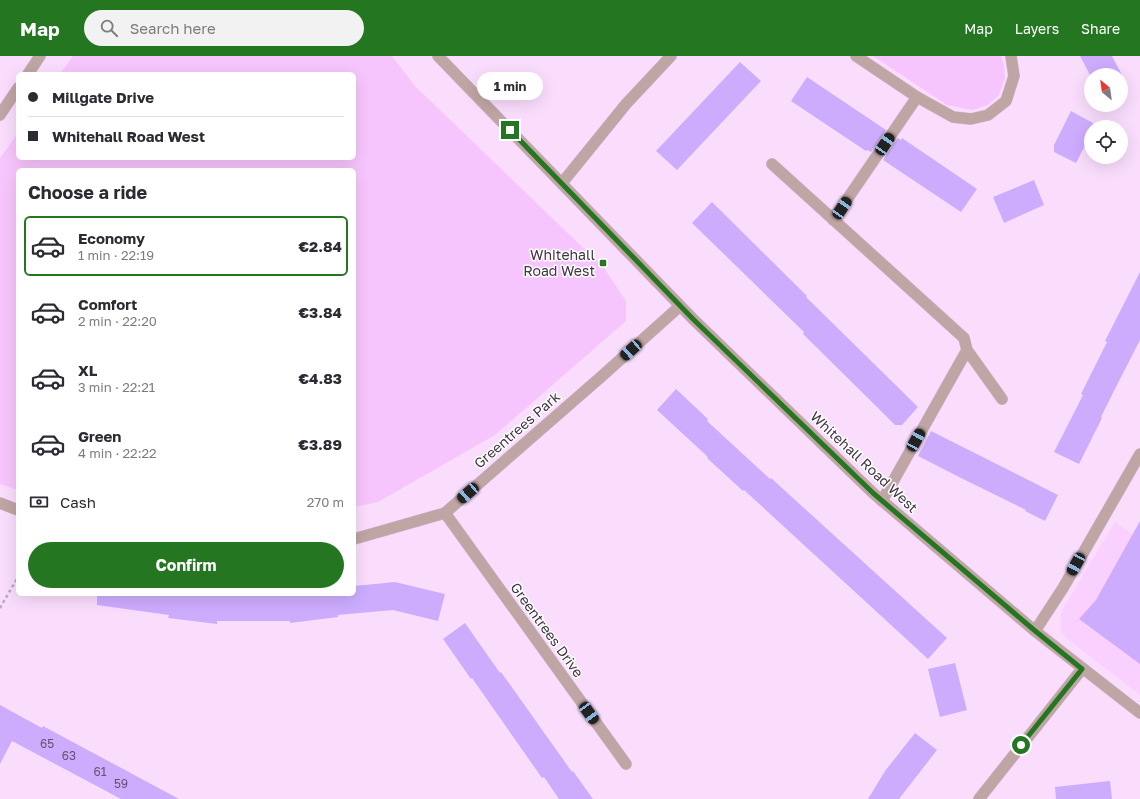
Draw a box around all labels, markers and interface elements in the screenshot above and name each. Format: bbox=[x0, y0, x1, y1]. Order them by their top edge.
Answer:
search box bbox=[84, 10, 364, 46]
text: Map bbox=[20, 17, 60, 40]
icon: search bbox=[98, 17, 120, 39]
text: Search here bbox=[130, 19, 216, 37]
text: Map bbox=[964, 20, 993, 37]
text: Layers bbox=[1015, 20, 1059, 37]
text: Share bbox=[1081, 20, 1120, 37]
north arrow bbox=[1084, 68, 1128, 112]
map controls bbox=[1084, 68, 1128, 164]
callout: 1 min bbox=[477, 72, 543, 100]
text: 1 min bbox=[494, 78, 526, 94]
text: Millgate Drive bbox=[52, 88, 154, 106]
button: locate bbox=[1084, 120, 1128, 164]
route end bbox=[501, 121, 519, 139]
text: Whitehall Road West bbox=[52, 127, 205, 145]
car bbox=[873, 131, 897, 157]
text: Choose a ride bbox=[28, 181, 147, 203]
car bbox=[830, 195, 854, 221]
icon: car bbox=[30, 228, 66, 264]
text: Economy bbox=[78, 229, 145, 247]
text: €2.84 bbox=[298, 237, 342, 255]
place label: Whitehall Road West bbox=[523, 246, 595, 279]
text: 1 min · 22:19 bbox=[78, 247, 154, 263]
marker: Whitehall Road West bbox=[598, 258, 608, 268]
icon: car bbox=[30, 294, 66, 330]
text: Comfort bbox=[78, 295, 137, 313]
text: €3.84 bbox=[298, 303, 342, 321]
text: 2 min · 22:20 bbox=[78, 313, 157, 329]
car bbox=[618, 338, 644, 362]
icon: car bbox=[30, 360, 66, 396]
text: XL bbox=[78, 361, 97, 379]
text: €4.83 bbox=[298, 369, 342, 387]
text: 3 min · 22:21 bbox=[78, 379, 155, 395]
street label: Greentrees Park bbox=[470, 388, 563, 472]
street label: Whitehall Road West bbox=[807, 408, 921, 516]
icon: car bbox=[30, 426, 66, 462]
text: Green bbox=[78, 427, 121, 445]
car bbox=[905, 427, 927, 453]
text: €3.89 bbox=[298, 435, 342, 453]
text: 4 min · 22:22 bbox=[78, 445, 157, 461]
car bbox=[455, 481, 481, 505]
icon: cash bbox=[28, 491, 50, 513]
text: Cash bbox=[60, 493, 96, 511]
text: 270 m bbox=[307, 494, 344, 510]
button: Confirm bbox=[28, 542, 344, 588]
car bbox=[1065, 551, 1087, 577]
street label: Greentrees Drive bbox=[507, 579, 587, 680]
car bbox=[577, 700, 601, 726]
house number: 65 bbox=[40, 736, 54, 751]
route start bbox=[1012, 736, 1030, 754]
house number: 63 bbox=[62, 748, 76, 763]
house number: 61 bbox=[93, 764, 107, 779]
house number: 59 bbox=[114, 776, 128, 791]

